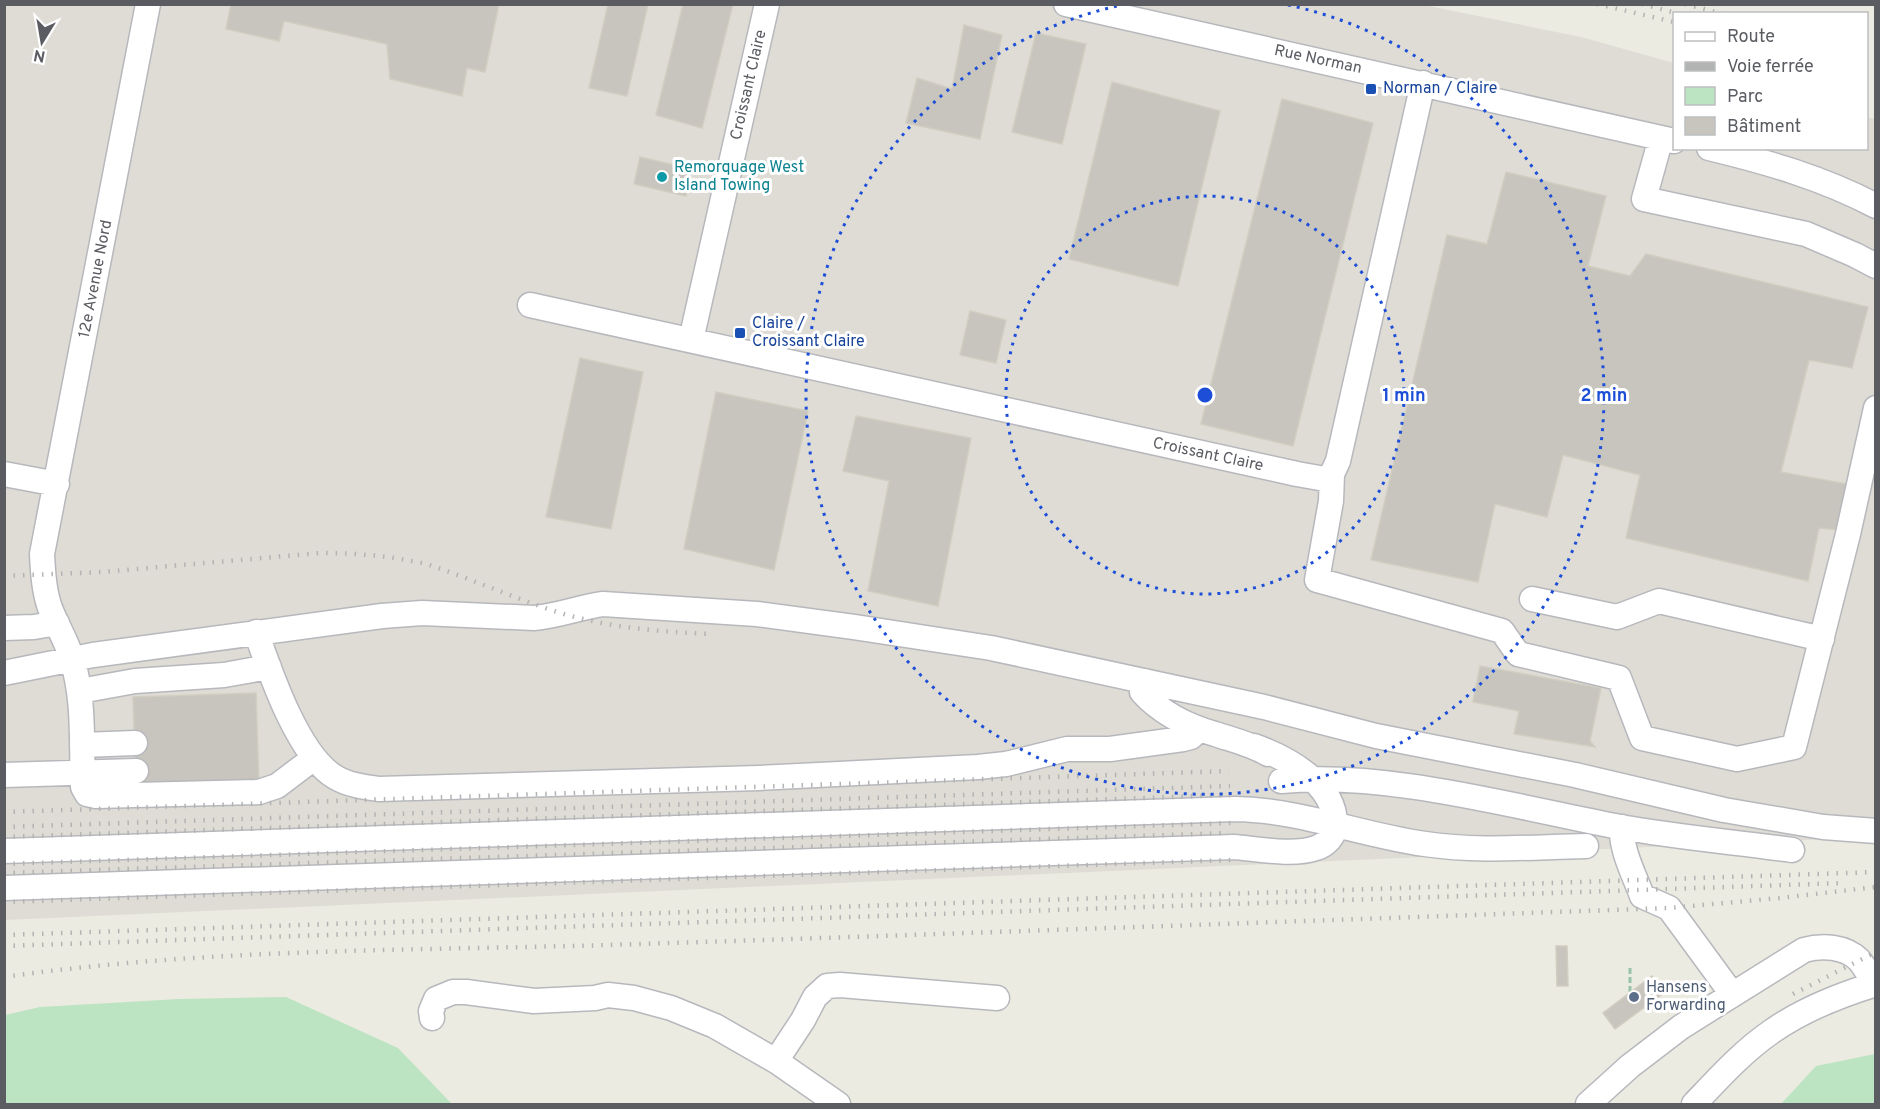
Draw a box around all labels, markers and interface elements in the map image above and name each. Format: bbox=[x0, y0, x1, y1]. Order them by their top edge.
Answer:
north arrow bbox=[12, 12, 72, 72]
legend bbox=[1673, 12, 1868, 150]
text: Route bbox=[1727, 26, 1775, 49]
street label: Croissant Claire bbox=[727, 28, 771, 142]
street label: Rue Norman bbox=[1272, 41, 1364, 79]
text: N bbox=[32, 44, 47, 66]
text: Voie ferrée bbox=[1727, 56, 1814, 79]
place label: Norman / Claire bbox=[1383, 79, 1497, 99]
marker: Norman / Claire bbox=[1364, 82, 1378, 96]
text: Parc bbox=[1727, 86, 1763, 109]
text: Bâtiment bbox=[1727, 116, 1801, 139]
place label: Remorquage West Island Towing bbox=[674, 158, 804, 196]
marker: Remorquage West Island Towing bbox=[655, 170, 669, 184]
street label: 12e Avenue Nord bbox=[75, 218, 117, 340]
place label: Claire / Croissant Claire bbox=[752, 314, 865, 352]
marker: Claire / Croissant Claire bbox=[733, 326, 747, 340]
centre of rings bbox=[1195, 385, 1215, 405]
text: 1 min bbox=[1382, 385, 1426, 408]
text: 2 min bbox=[1580, 385, 1628, 408]
street label: Croissant Claire bbox=[1151, 434, 1265, 476]
place label: Hansens Forwarding bbox=[1646, 978, 1726, 1016]
marker: Hansens Forwarding bbox=[1627, 990, 1641, 1004]

